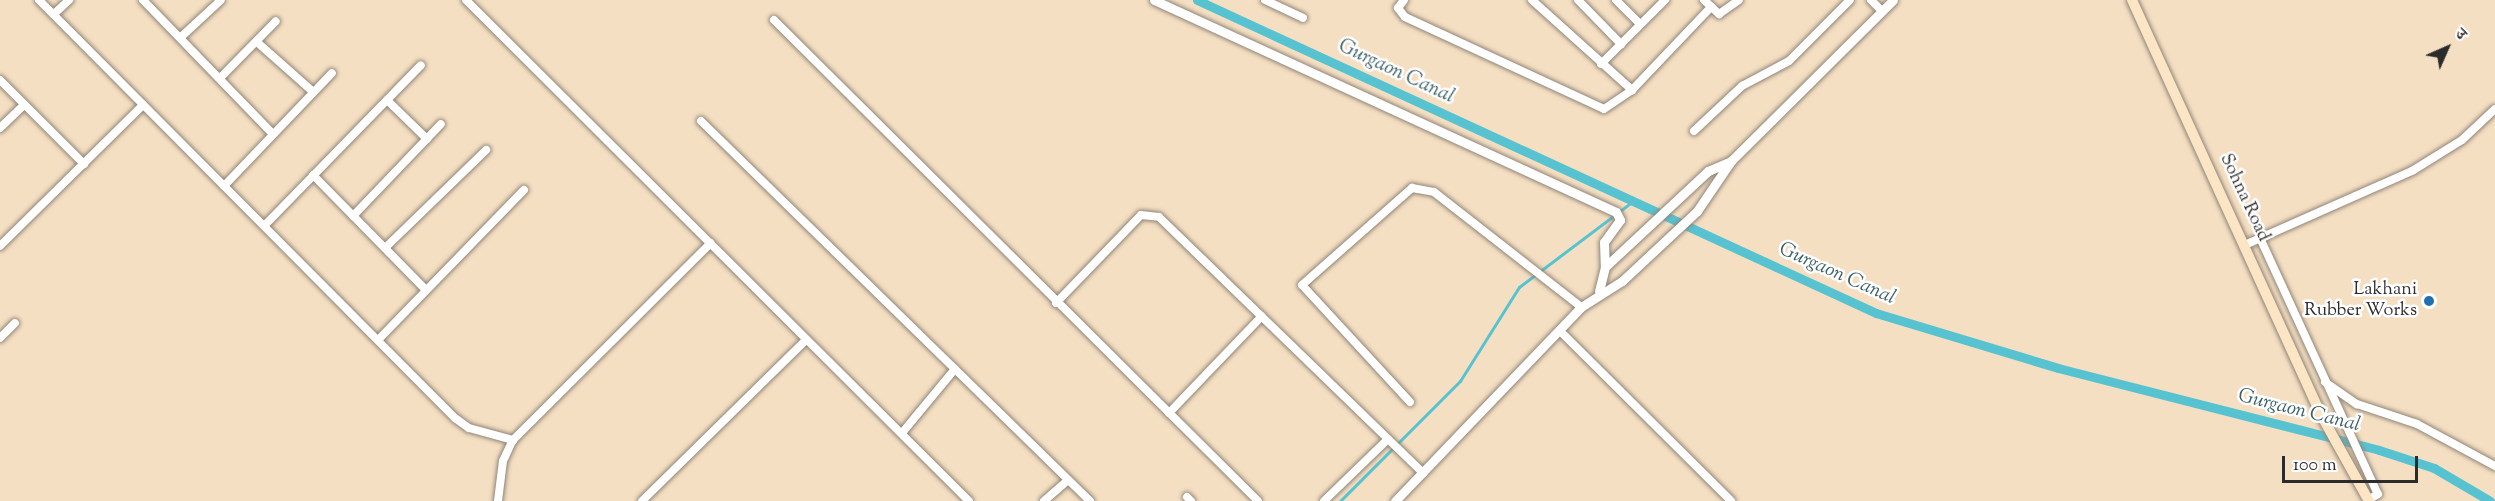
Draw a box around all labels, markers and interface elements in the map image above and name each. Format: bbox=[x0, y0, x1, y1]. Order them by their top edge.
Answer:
north arrow bbox=[2417, 18, 2477, 78]
text: उ bbox=[2449, 24, 2471, 46]
water label: Gurgaon Canal bbox=[1334, 35, 1458, 109]
street label: Sohna Road bbox=[2214, 151, 2274, 245]
water label: Gurgaon Canal bbox=[1775, 238, 1899, 310]
place label: Lakhani Rubber Works bbox=[2304, 280, 2417, 322]
marker: Lakhani Rubber Works bbox=[2422, 294, 2436, 308]
water label: Gurgaon Canal bbox=[2235, 384, 2363, 438]
scale bar bbox=[2285, 444, 2422, 482]
text: 100 m bbox=[2293, 453, 2337, 479]

